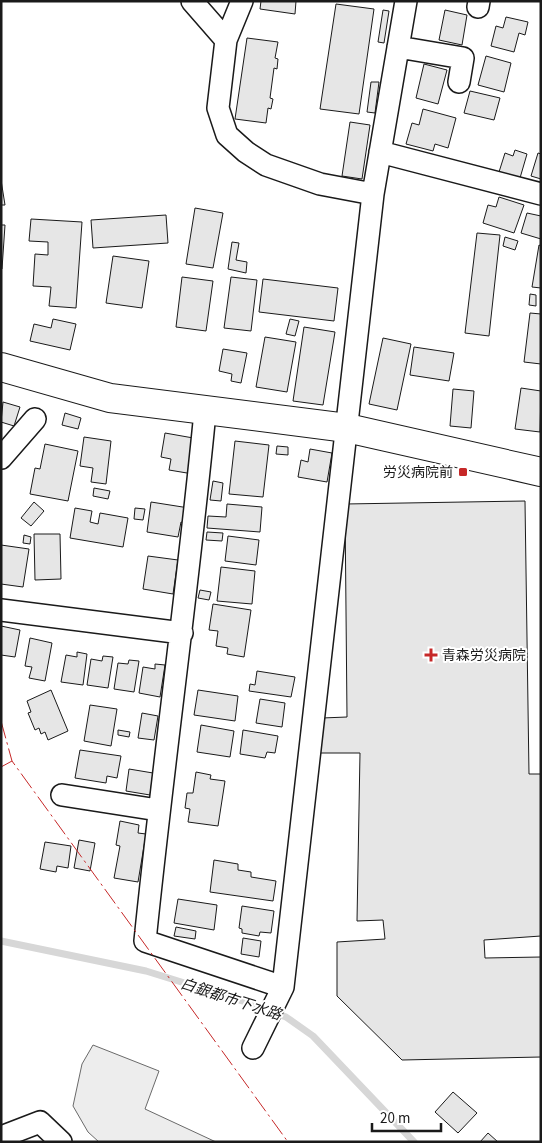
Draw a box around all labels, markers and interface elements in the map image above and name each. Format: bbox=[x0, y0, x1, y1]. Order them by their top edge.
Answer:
place label: 労災病院前 bbox=[383, 463, 453, 483]
marker: 労災病院前 bbox=[457, 466, 469, 478]
place label: 青森労災病院 bbox=[442, 646, 526, 666]
marker: 青森労災病院 bbox=[424, 648, 438, 662]
water label: 白銀都市下水路 bbox=[178, 973, 286, 1026]
scale bar bbox=[372, 1100, 441, 1132]
text: 20 m bbox=[380, 1108, 410, 1129]

